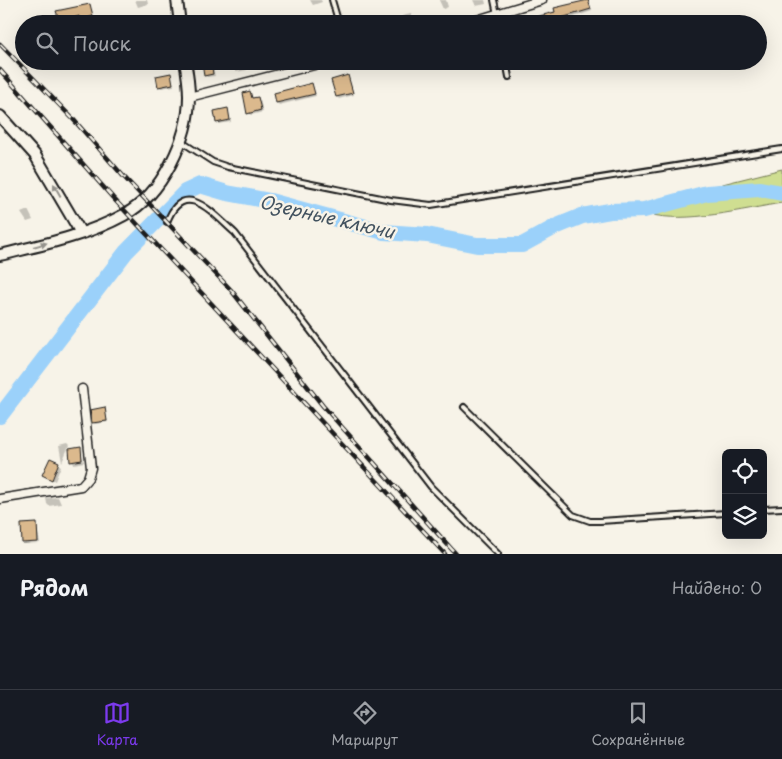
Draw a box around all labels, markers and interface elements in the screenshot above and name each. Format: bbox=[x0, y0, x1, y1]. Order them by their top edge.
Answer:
search box bbox=[15, 15, 767, 70]
icon: search bbox=[33, 29, 61, 57]
text: Поиск bbox=[73, 29, 131, 57]
one-way arrow bbox=[53, 183, 61, 197]
water label: Озерные ключи bbox=[257, 187, 398, 245]
one-way arrow bbox=[33, 240, 48, 248]
map controls bbox=[722, 449, 767, 539]
button: locate bbox=[722, 449, 767, 494]
button: layers bbox=[722, 494, 767, 539]
text: Рядом bbox=[20, 571, 88, 603]
text: Найдено: 0 bbox=[672, 575, 762, 599]
tab: Карта bbox=[97, 699, 138, 750]
tab: Маршрут bbox=[332, 699, 398, 750]
tab: Сохранённые bbox=[592, 699, 685, 750]

